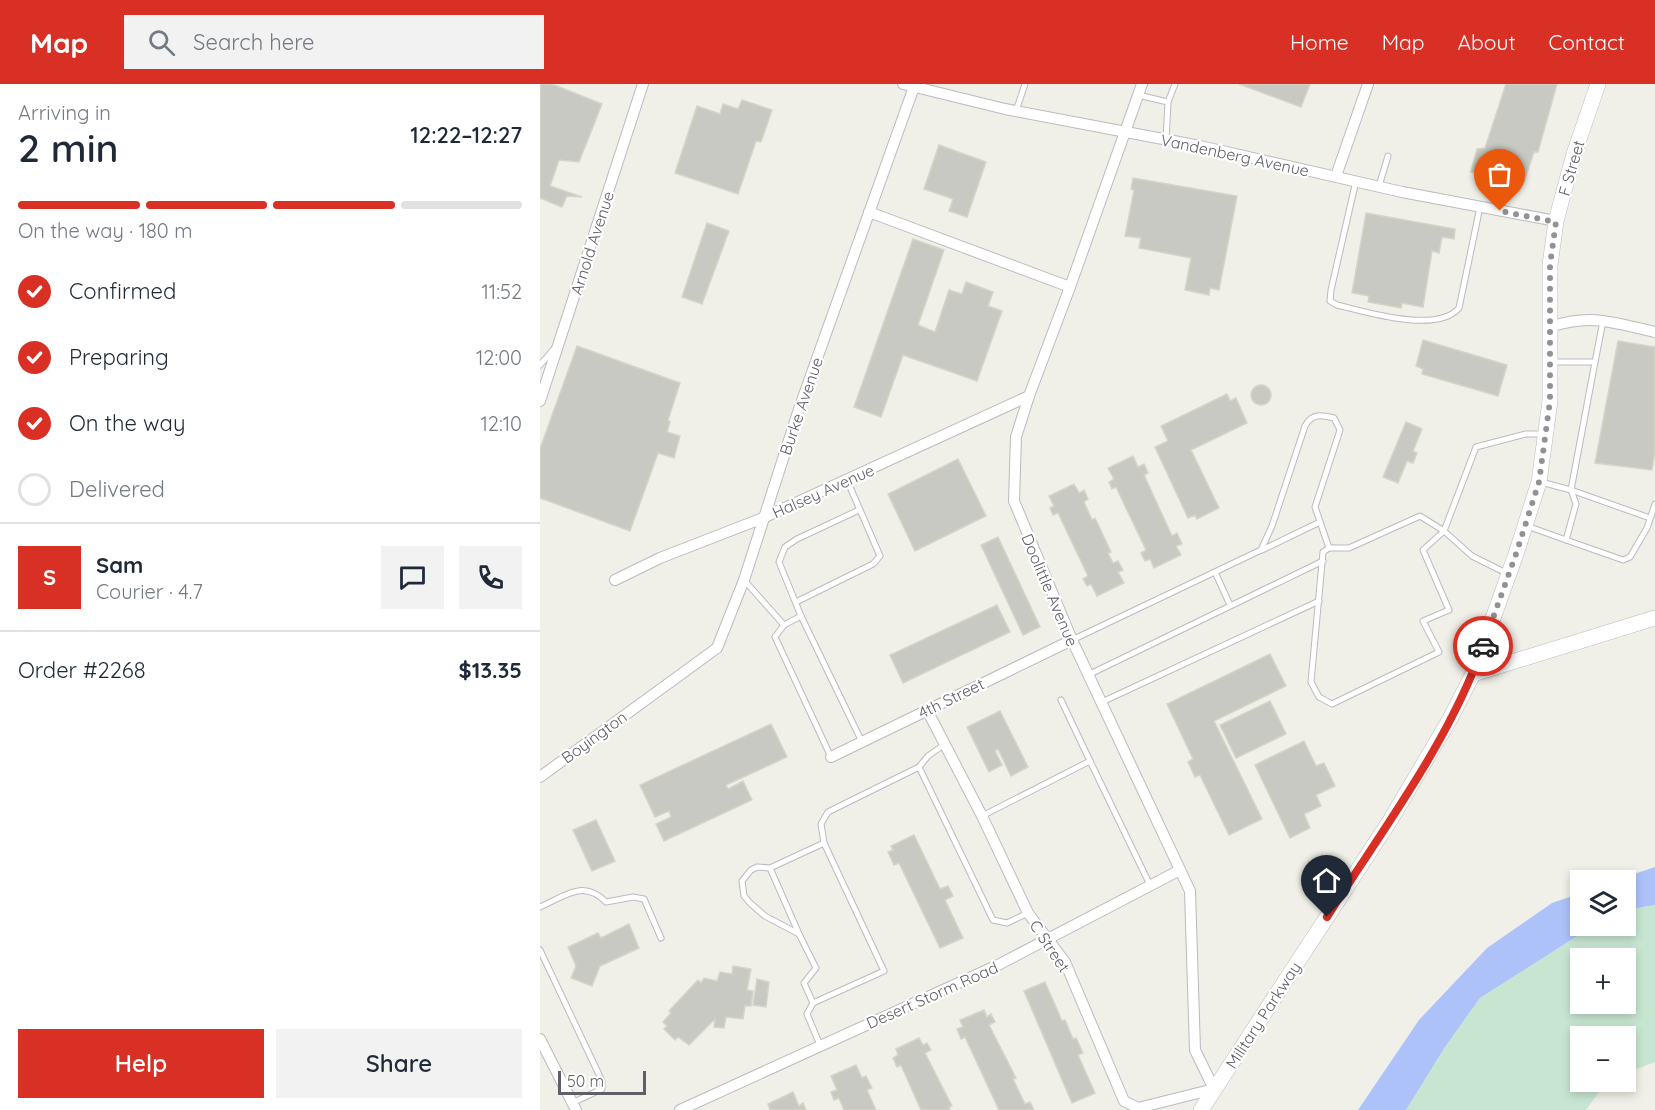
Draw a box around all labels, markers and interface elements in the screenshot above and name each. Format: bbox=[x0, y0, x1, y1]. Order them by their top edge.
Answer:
search box bbox=[124, 15, 544, 69]
text: Map bbox=[30, 25, 88, 60]
icon: search bbox=[145, 26, 178, 59]
text: Search here bbox=[193, 28, 315, 56]
text: Home bbox=[1290, 29, 1349, 55]
text: Map bbox=[1382, 29, 1425, 55]
text: About bbox=[1458, 29, 1516, 55]
text: Contact bbox=[1549, 29, 1625, 55]
text: Arriving in bbox=[18, 100, 111, 125]
text: 12:22–12:27 bbox=[410, 121, 522, 149]
text: 2 min bbox=[18, 123, 119, 172]
street label: Vandenberg Avenue bbox=[1159, 130, 1311, 180]
street label: F Street bbox=[1554, 138, 1588, 198]
pin bbox=[1474, 149, 1525, 211]
icon: bag bbox=[1483, 158, 1516, 191]
street label: Arnold Avenue bbox=[566, 189, 618, 297]
text: On the way · 180 m bbox=[18, 218, 192, 243]
icon: check bbox=[18, 275, 51, 308]
text: Confirmed bbox=[69, 277, 176, 305]
text: 11:52 bbox=[481, 279, 522, 304]
icon: check bbox=[18, 341, 51, 374]
text: Preparing bbox=[69, 343, 169, 371]
text: 12:00 bbox=[476, 345, 522, 370]
street label: Burke Avenue bbox=[775, 355, 827, 457]
icon: check bbox=[18, 407, 51, 440]
text: On the way bbox=[69, 409, 185, 437]
text: 12:10 bbox=[480, 411, 522, 436]
street label: Halsey Avenue bbox=[769, 460, 877, 522]
text: Delivered bbox=[69, 475, 165, 503]
street label: Doolittle Avenue bbox=[1017, 531, 1083, 649]
button: chat bbox=[381, 546, 444, 609]
button: phone bbox=[459, 546, 522, 609]
text: Sam bbox=[96, 551, 143, 579]
text: S bbox=[43, 563, 56, 591]
text: Courier · 4.7 bbox=[96, 579, 203, 604]
courier bbox=[1453, 616, 1513, 676]
icon: car bbox=[1467, 630, 1500, 663]
text: Order #2268 bbox=[18, 656, 146, 684]
text: $13.35 bbox=[459, 656, 522, 684]
street label: 4th Street bbox=[915, 673, 987, 723]
street label: Boyington bbox=[557, 707, 631, 767]
pin bbox=[1301, 855, 1352, 917]
icon: home bbox=[1310, 864, 1343, 897]
map controls bbox=[1570, 870, 1636, 1092]
button: layers bbox=[1570, 870, 1636, 936]
street label: C Street bbox=[1025, 916, 1075, 976]
button: + bbox=[1570, 948, 1636, 1014]
street label: Desert Storm Road bbox=[863, 957, 1001, 1033]
street label: Military Parkway bbox=[1221, 958, 1305, 1072]
button: − bbox=[1570, 1026, 1636, 1092]
button: Help bbox=[18, 1029, 264, 1098]
button: Share bbox=[276, 1029, 522, 1098]
scale bar bbox=[558, 1068, 646, 1096]
text: 50 m bbox=[567, 1071, 604, 1091]

